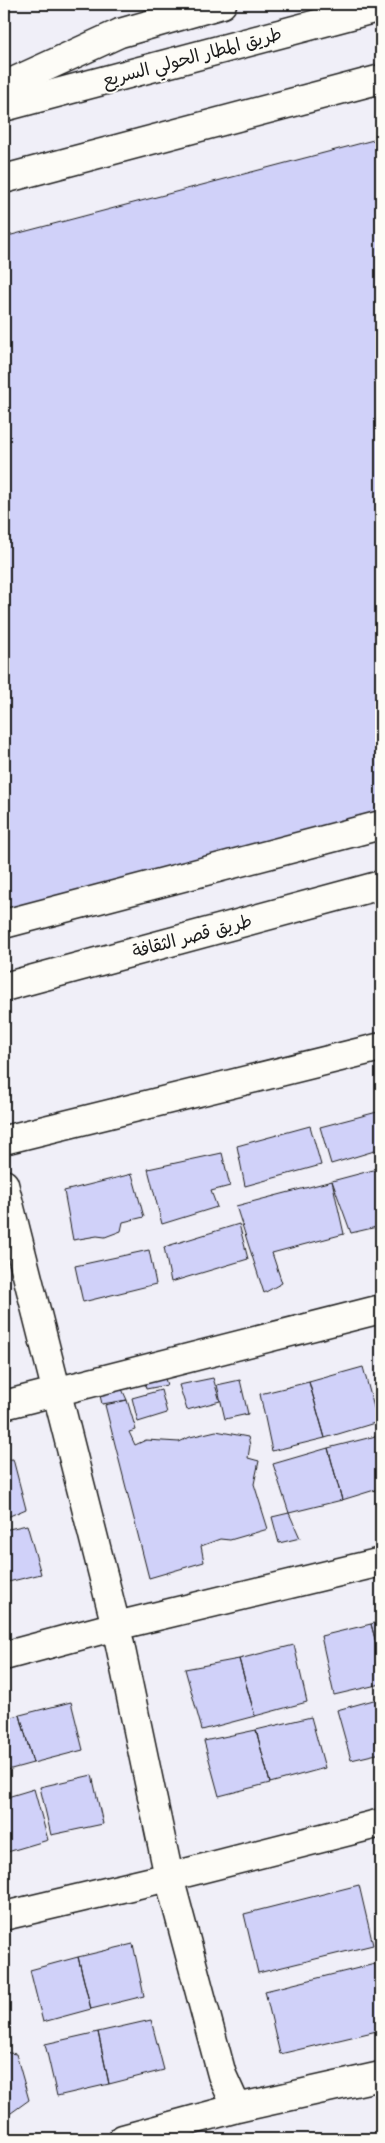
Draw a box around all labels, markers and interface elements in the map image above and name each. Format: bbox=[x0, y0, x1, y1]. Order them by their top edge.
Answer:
street label: طريق المطار الحولي السريع bbox=[100, 23, 286, 96]
street label: طريق قصر الثقافة bbox=[130, 910, 254, 963]

